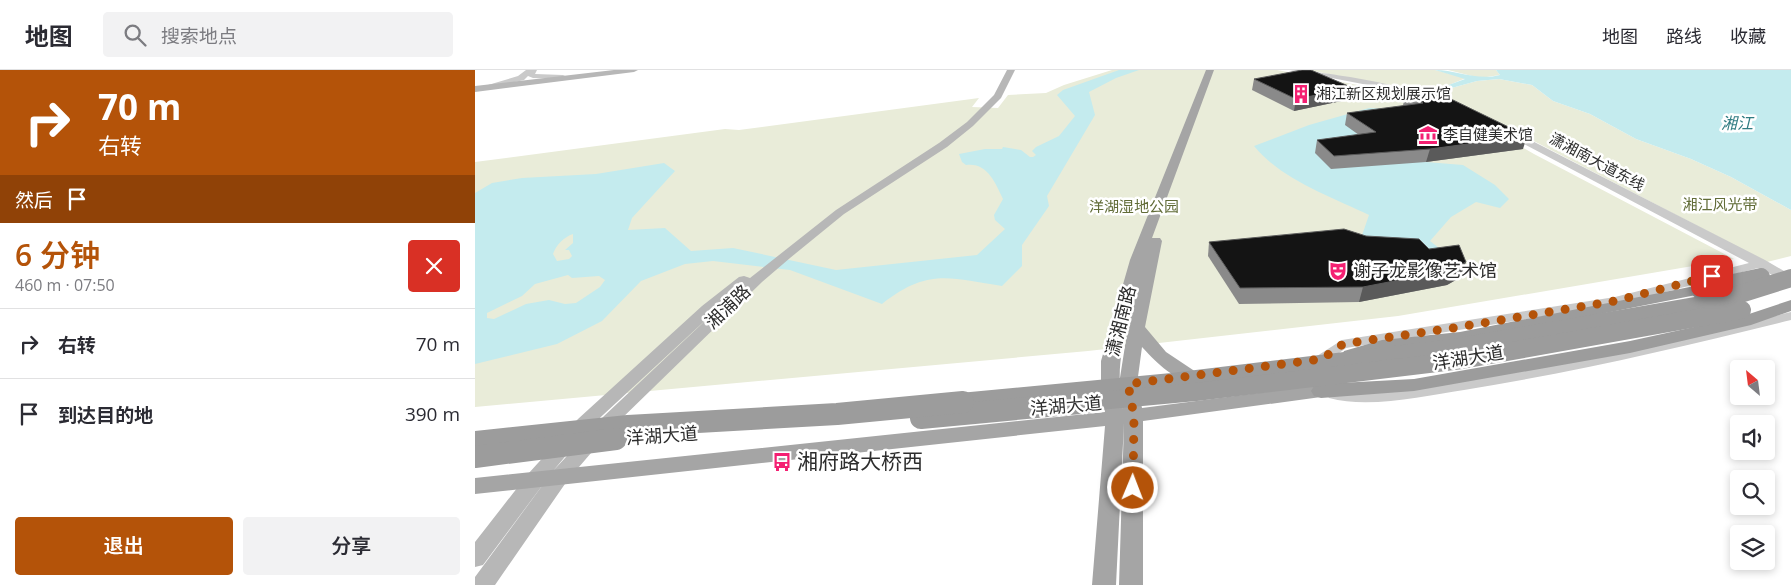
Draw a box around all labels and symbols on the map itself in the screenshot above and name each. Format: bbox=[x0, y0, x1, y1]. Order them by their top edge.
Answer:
building icon: 湘江新区规划展示馆 bbox=[1290, 83, 1312, 105]
place label: 湘江新区规划展示馆 bbox=[1316, 83, 1451, 103]
water label: 湘江 bbox=[1721, 112, 1755, 134]
museum icon: 李自健美术馆 bbox=[1417, 124, 1439, 146]
place label: 李自健美术馆 bbox=[1443, 124, 1533, 144]
street label: 潇湘南大道东线 bbox=[1546, 128, 1649, 195]
park label: 湘江风光带 bbox=[1682, 194, 1758, 214]
park label: 洋湖湿地公园 bbox=[1089, 196, 1179, 216]
pin bbox=[1691, 255, 1733, 297]
place label: 谢子龙影像艺术馆 bbox=[1353, 258, 1497, 282]
theatre icon: 谢子龙影像艺术馆 bbox=[1327, 260, 1349, 282]
street label: 湘浦路 bbox=[700, 279, 755, 334]
street label: 潇湘南路 bbox=[1100, 283, 1140, 359]
street label: 洋湖大道 bbox=[1430, 340, 1505, 374]
north arrow bbox=[1730, 360, 1775, 405]
street label: 洋湖大道 bbox=[1029, 390, 1103, 420]
street label: 洋湖大道 bbox=[625, 421, 699, 449]
place label: 湘府路大桥西 bbox=[797, 447, 923, 475]
bus stop icon: 湘府路大桥西 bbox=[771, 451, 793, 473]
position arrow bbox=[1106, 461, 1158, 513]

